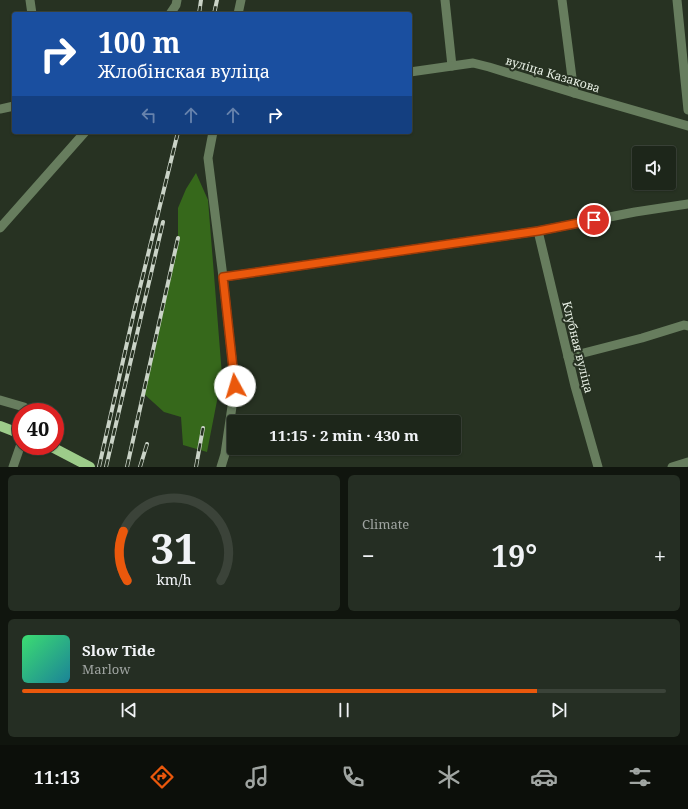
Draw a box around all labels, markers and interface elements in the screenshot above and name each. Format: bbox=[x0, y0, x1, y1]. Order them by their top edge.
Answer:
text: 100 m bbox=[98, 23, 180, 61]
icon: right bbox=[32, 28, 84, 80]
street label: вуліца Казакова bbox=[504, 52, 603, 97]
text: Жлобінская вуліца bbox=[98, 59, 270, 83]
icon: left bbox=[138, 104, 160, 126]
icon: ahead bbox=[180, 104, 202, 126]
icon: ahead bbox=[222, 104, 244, 126]
icon: right bbox=[264, 104, 286, 126]
map controls bbox=[632, 146, 676, 190]
button: sound bbox=[632, 146, 676, 190]
pin bbox=[577, 203, 611, 237]
icon: arrive bbox=[583, 209, 605, 231]
street label: Клубная вуліца bbox=[558, 299, 598, 395]
position arrow bbox=[214, 365, 256, 407]
speed limit sign: 40 bbox=[12, 403, 64, 455]
text: 11:15 · 2 min · 430 m bbox=[269, 425, 419, 445]
text: Climate bbox=[362, 515, 409, 533]
text: 31 bbox=[150, 520, 198, 576]
text: 19° bbox=[491, 535, 537, 576]
text: − bbox=[362, 540, 375, 570]
text: + bbox=[654, 540, 666, 570]
text: km/h bbox=[156, 570, 192, 589]
text: Slow Tide bbox=[82, 640, 155, 660]
text: Marlow bbox=[82, 660, 130, 678]
icon: previous bbox=[118, 699, 140, 721]
icon: pause bbox=[333, 699, 355, 721]
icon: next bbox=[548, 699, 570, 721]
icon: directions bbox=[148, 763, 176, 791]
icon: music bbox=[243, 763, 271, 791]
icon: phone bbox=[339, 763, 367, 791]
icon: climate bbox=[435, 763, 463, 791]
icon: car bbox=[530, 763, 558, 791]
icon: filters bbox=[626, 763, 654, 791]
text: 11:13 bbox=[34, 765, 80, 789]

